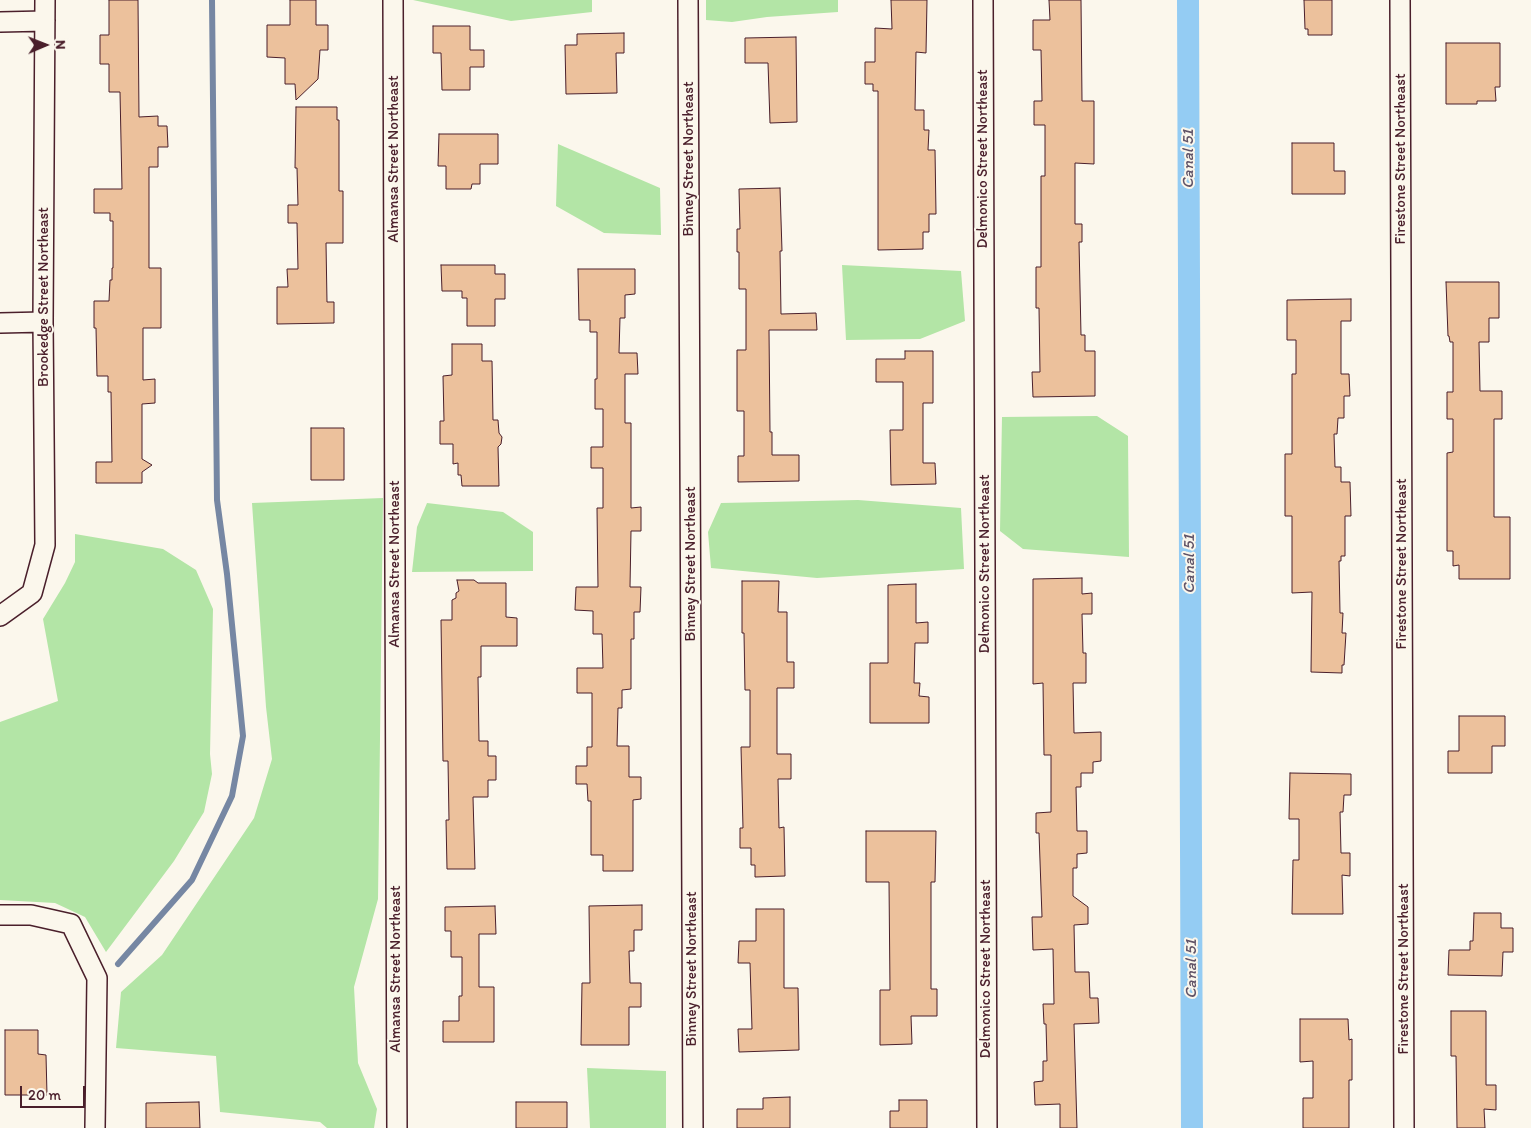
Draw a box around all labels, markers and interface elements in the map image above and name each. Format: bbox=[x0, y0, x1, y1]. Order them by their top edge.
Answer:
north arrow bbox=[20, 20, 70, 70]
text: N bbox=[52, 40, 69, 50]
street label: Delmonico Street Northeast bbox=[974, 70, 992, 248]
street label: Firestone Street Northeast bbox=[1392, 73, 1410, 245]
street label: Almansa Street Northeast bbox=[385, 75, 403, 243]
street label: Binney Street Northeast bbox=[680, 81, 698, 237]
water label: Canal 51 bbox=[1179, 129, 1199, 189]
street label: Brookedge Street Northeast bbox=[35, 207, 53, 387]
street label: Delmonico Street Northeast bbox=[976, 475, 994, 653]
street label: Firestone Street Northeast bbox=[1393, 478, 1411, 650]
street label: Almansa Street Northeast bbox=[386, 480, 404, 648]
street label: Binney Street Northeast bbox=[682, 486, 700, 642]
water label: Canal 51 bbox=[1180, 534, 1200, 594]
street label: Delmonico Street Northeast bbox=[977, 880, 995, 1058]
street label: Firestone Street Northeast bbox=[1395, 883, 1413, 1055]
street label: Almansa Street Northeast bbox=[387, 885, 405, 1053]
street label: Binney Street Northeast bbox=[683, 891, 701, 1047]
water label: Canal 51 bbox=[1182, 939, 1202, 999]
scale bar bbox=[22, 1076, 88, 1108]
text: 20 m bbox=[28, 1086, 61, 1104]

